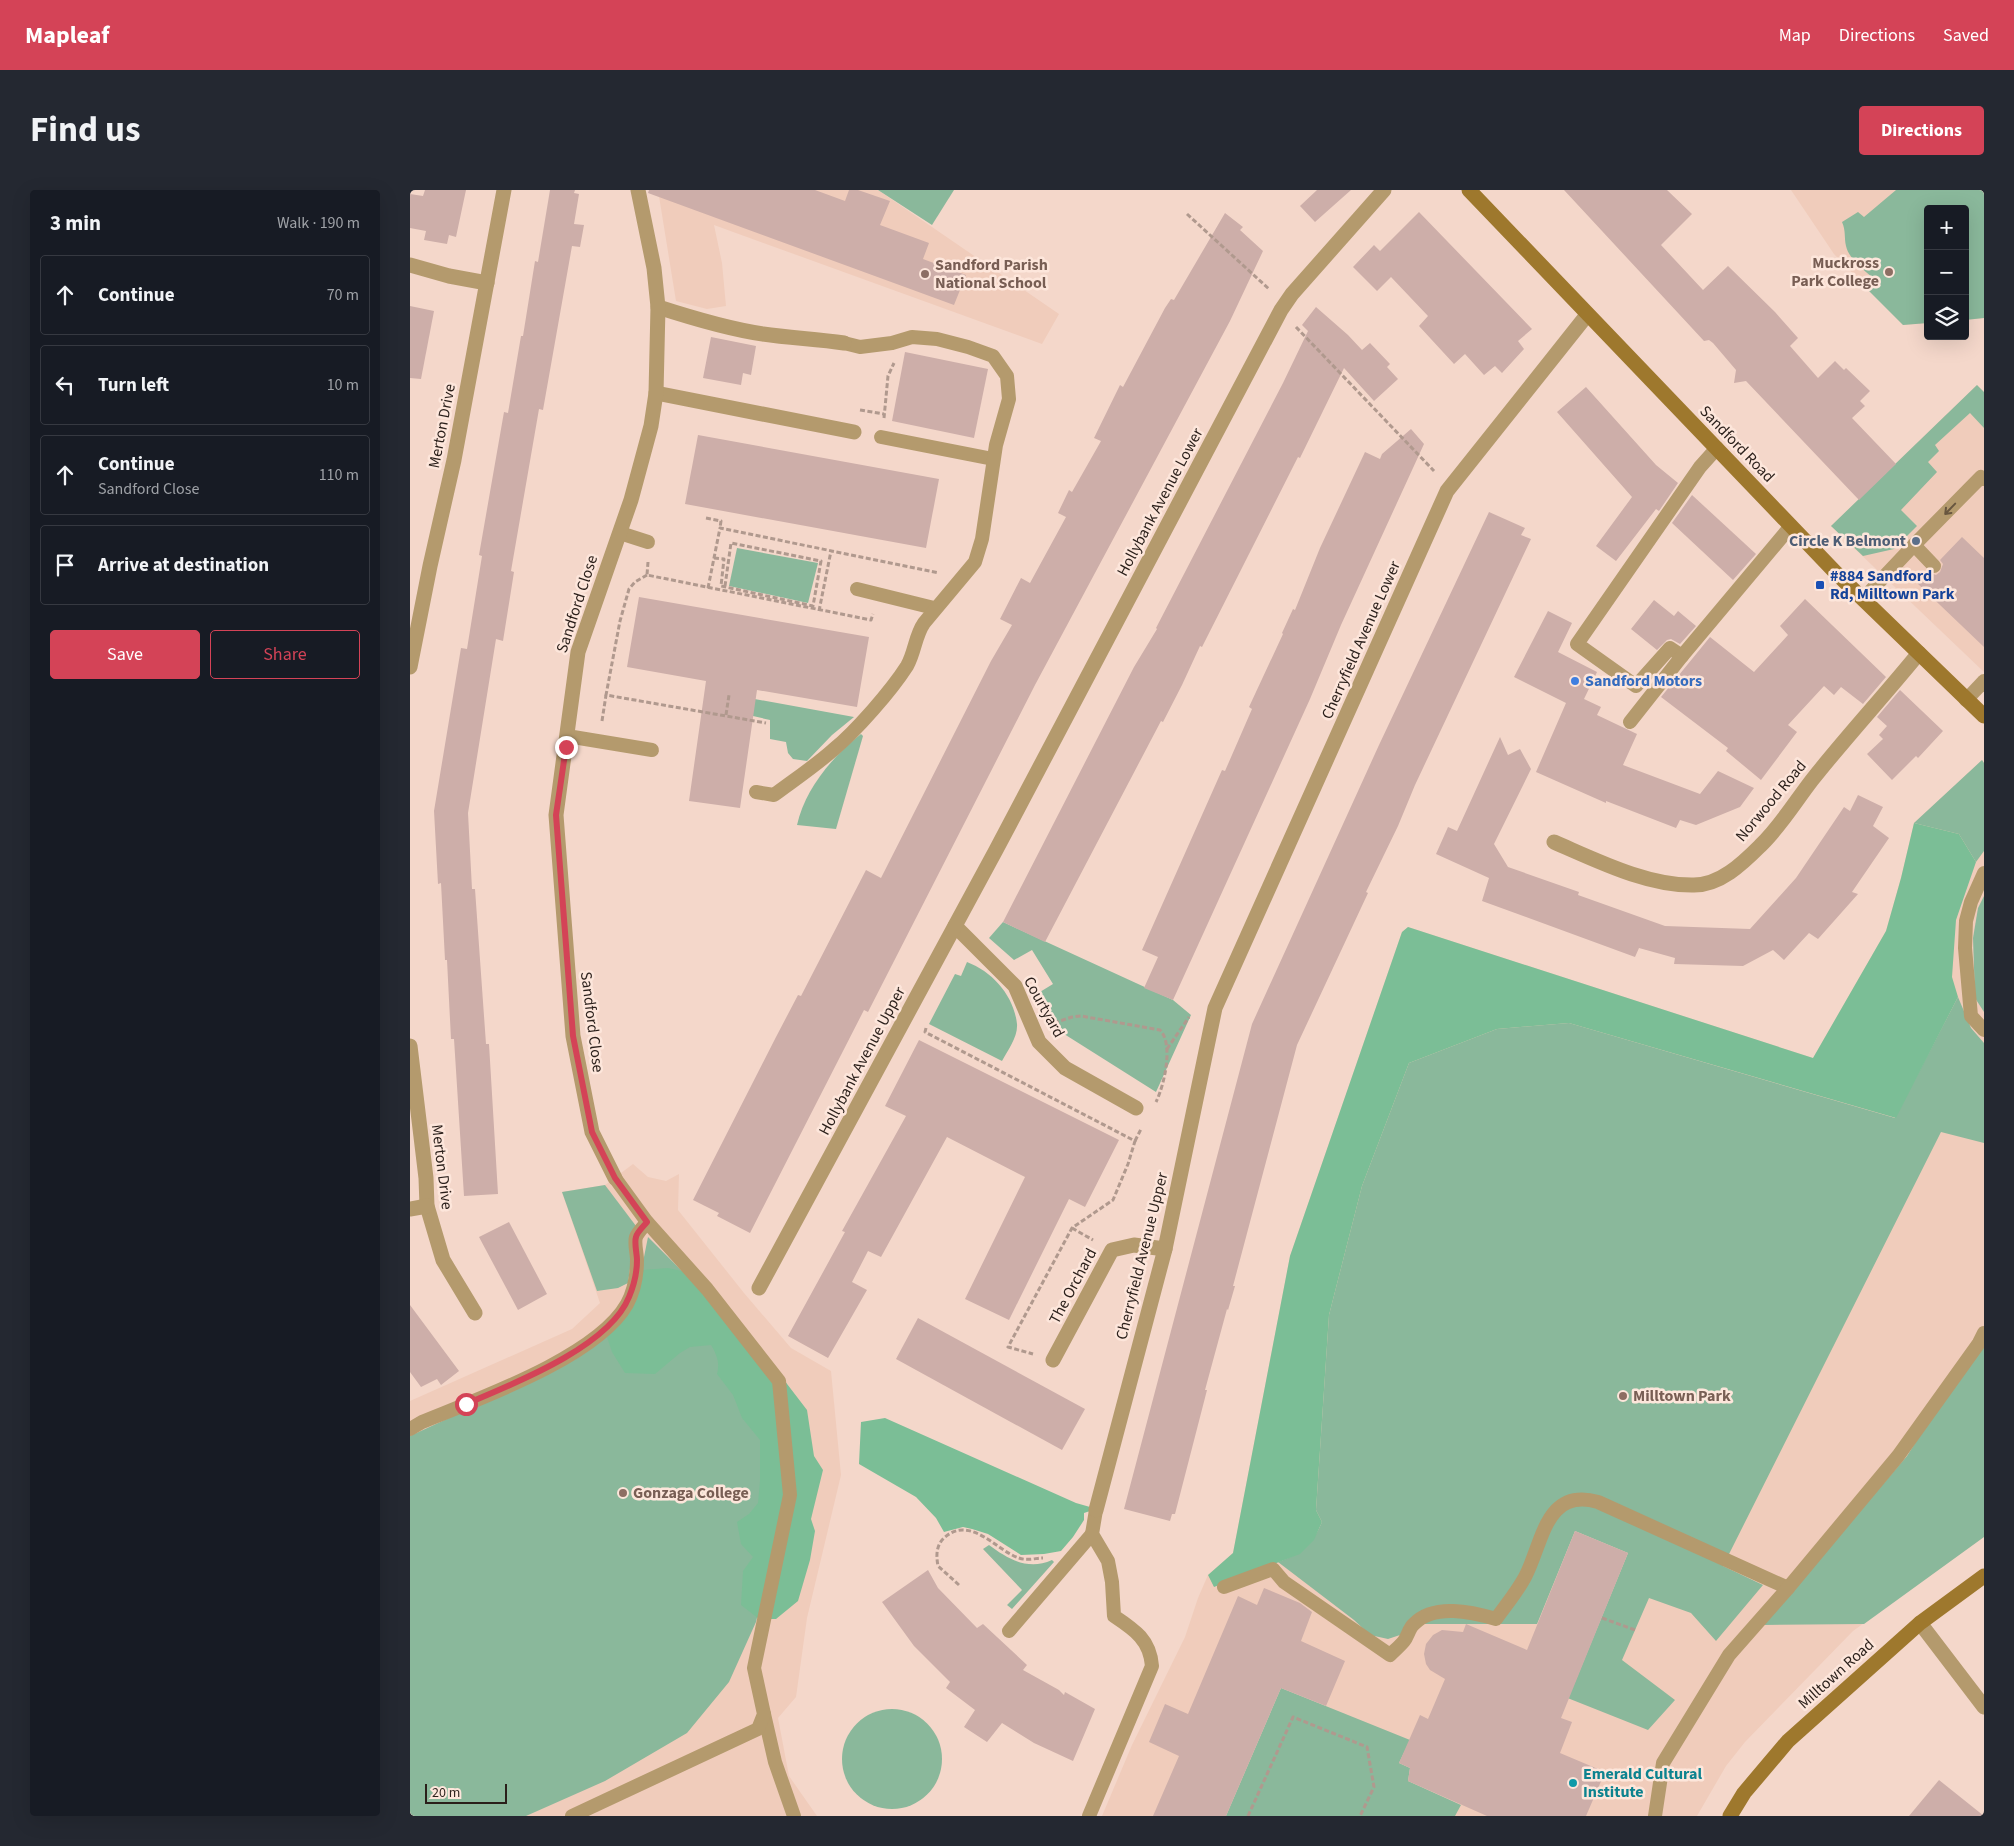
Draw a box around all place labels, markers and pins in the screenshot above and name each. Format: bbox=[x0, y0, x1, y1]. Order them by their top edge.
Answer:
place label: Muckross Park College bbox=[1791, 252, 1879, 292]
place label: Sandford Parish National School bbox=[935, 254, 1048, 294]
marker: Muckross Park College bbox=[1883, 266, 1895, 278]
marker: Sandford Parish National School bbox=[919, 268, 931, 280]
place label: Circle K Belmont bbox=[1789, 530, 1906, 552]
marker: Circle K Belmont bbox=[1910, 535, 1922, 547]
place label: #884 Sandford Rd, Milltown Park bbox=[1830, 565, 1955, 605]
marker: #884 Sandford Rd, Milltown Park bbox=[1814, 579, 1826, 591]
place label: Sandford Motors bbox=[1585, 670, 1702, 692]
marker: Sandford Motors bbox=[1569, 675, 1581, 687]
place label: Milltown Park bbox=[1633, 1385, 1731, 1407]
marker: Milltown Park bbox=[1617, 1390, 1629, 1402]
place label: Gonzaga College bbox=[633, 1482, 749, 1504]
marker: Gonzaga College bbox=[617, 1487, 629, 1499]
place label: Emerald Cultural Institute bbox=[1583, 1763, 1702, 1803]
marker: Emerald Cultural Institute bbox=[1567, 1777, 1579, 1789]

